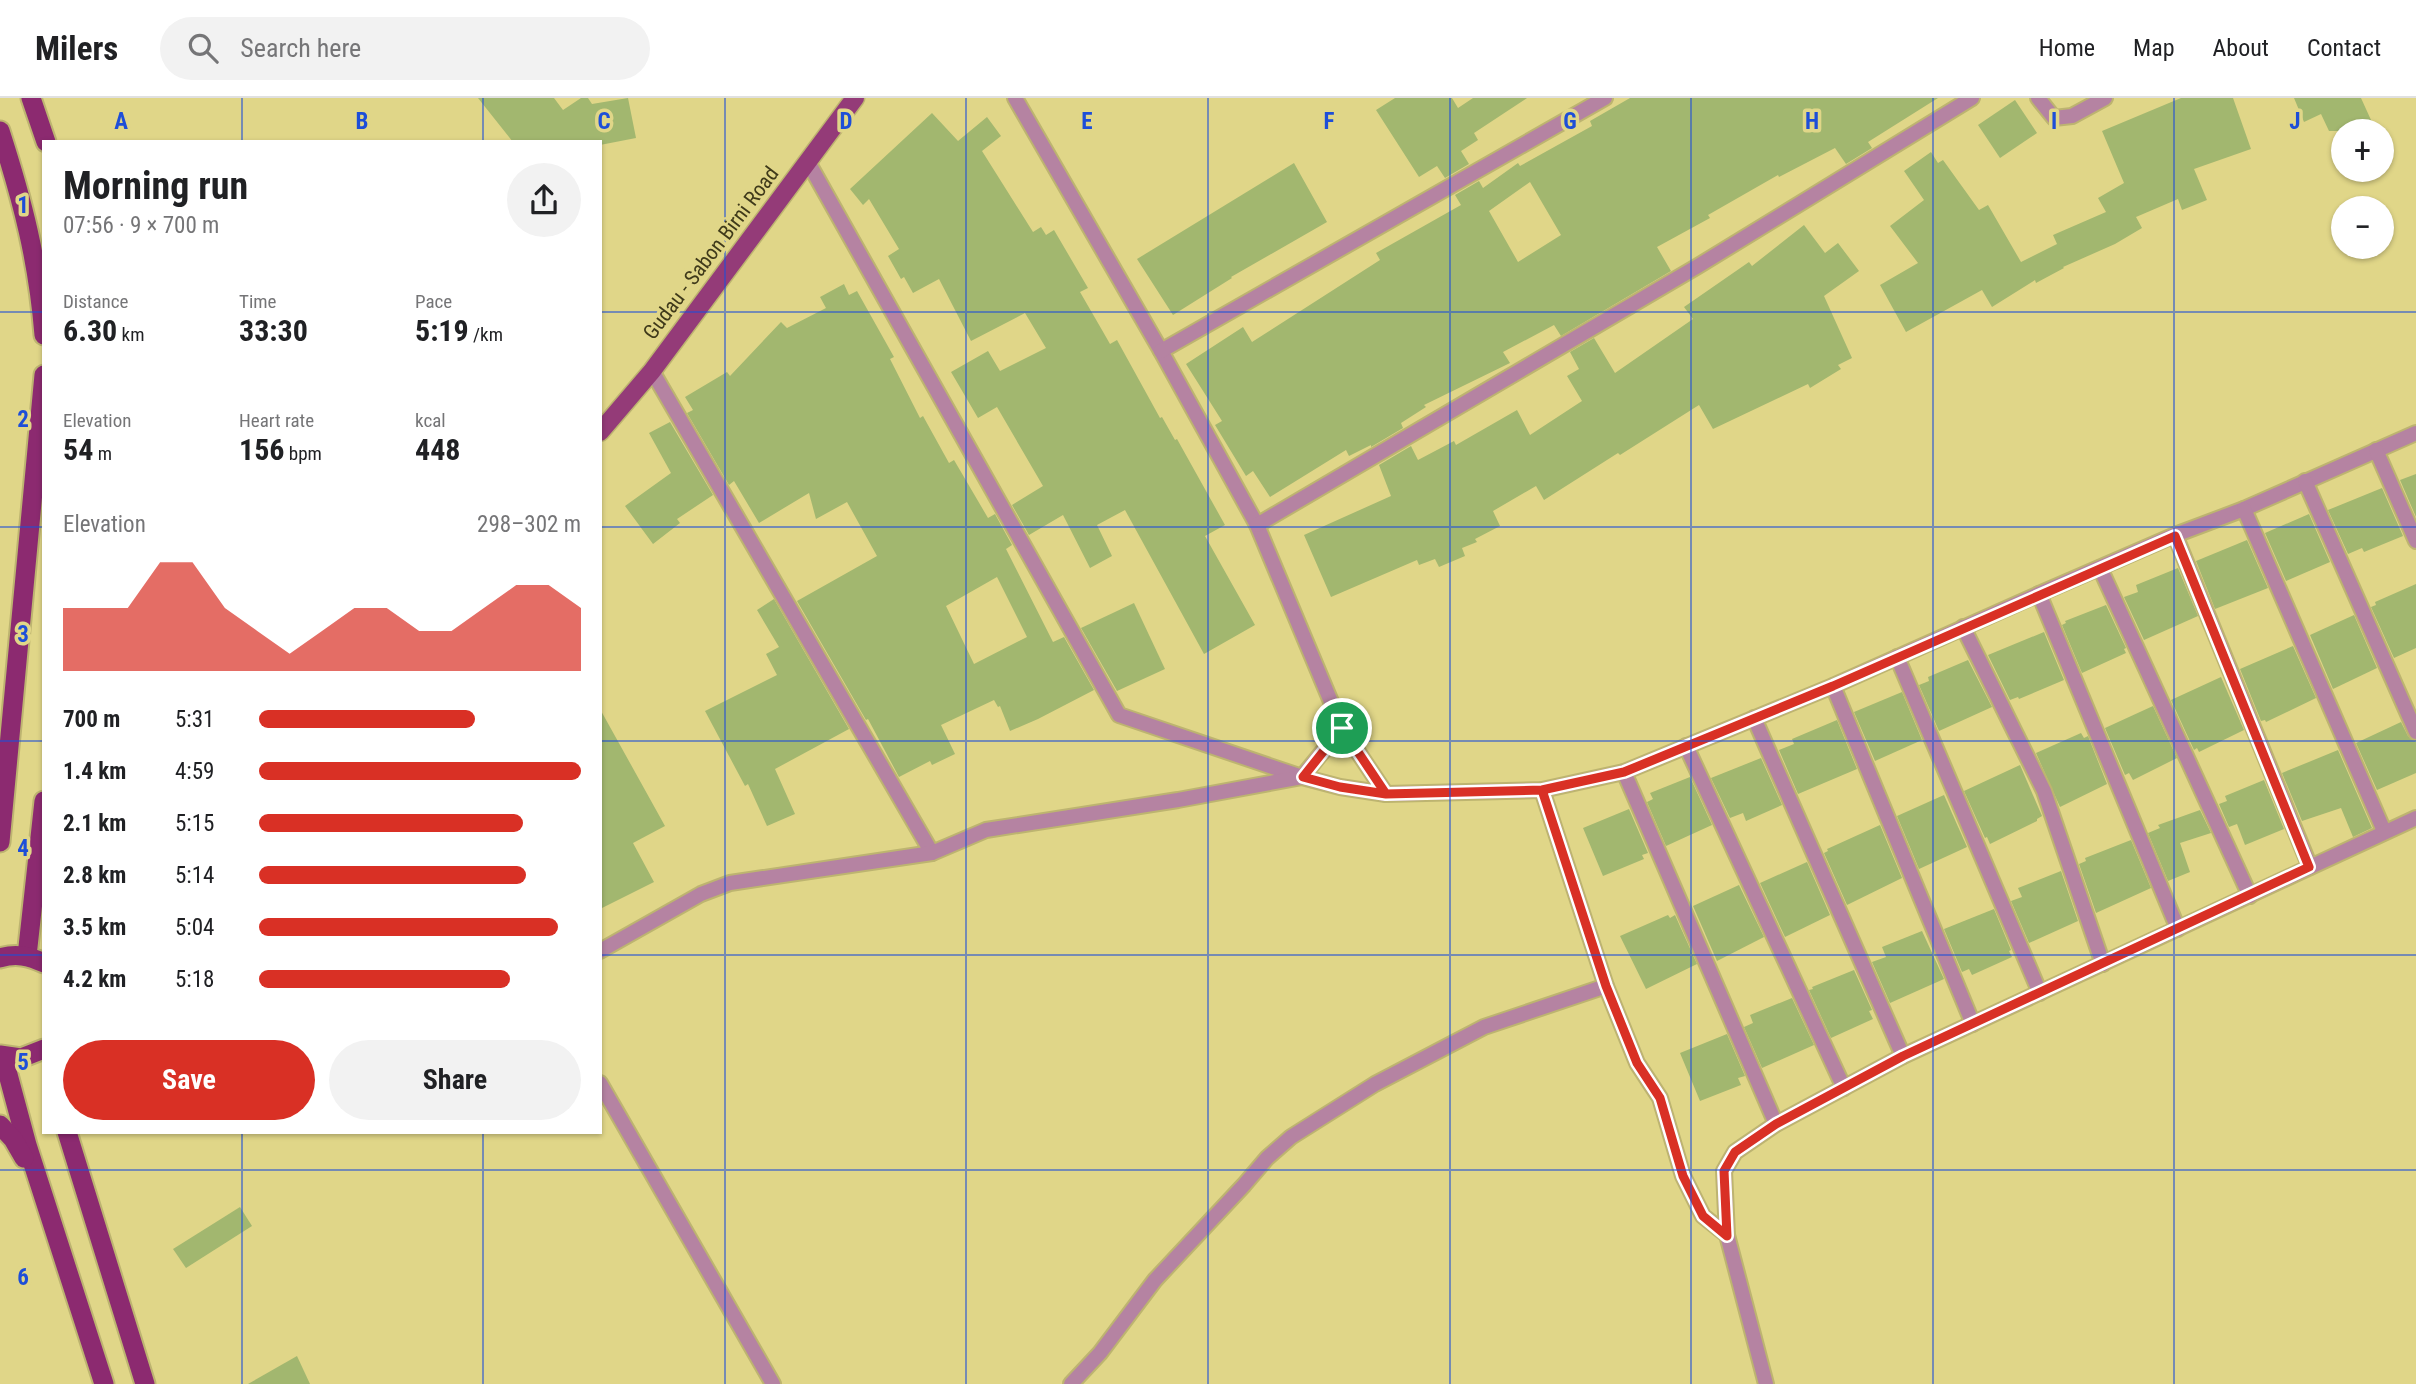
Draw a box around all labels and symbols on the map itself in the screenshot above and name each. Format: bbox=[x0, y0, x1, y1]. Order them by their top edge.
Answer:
text: A bbox=[114, 108, 128, 135]
text: B bbox=[356, 108, 368, 135]
text: C bbox=[597, 108, 611, 135]
text: D bbox=[840, 108, 853, 135]
text: E bbox=[1081, 108, 1093, 135]
text: F bbox=[1324, 108, 1335, 135]
text: G bbox=[1563, 108, 1577, 135]
text: H bbox=[1805, 108, 1819, 135]
text: I bbox=[2051, 108, 2057, 135]
text: J bbox=[2289, 108, 2301, 135]
street label: Gudau - Sabon Birni Road bbox=[638, 162, 784, 344]
text: 1 bbox=[17, 192, 29, 219]
text: 2 bbox=[17, 406, 29, 433]
text: 3 bbox=[17, 621, 29, 648]
pin bbox=[1312, 698, 1372, 758]
text: 4 bbox=[17, 835, 29, 862]
text: 5 bbox=[17, 1049, 29, 1076]
text: 6 bbox=[17, 1264, 29, 1291]

